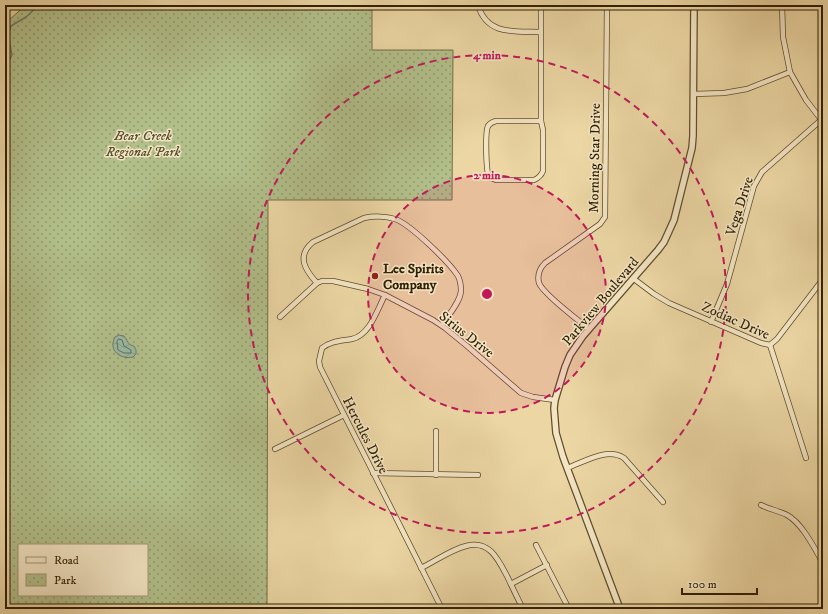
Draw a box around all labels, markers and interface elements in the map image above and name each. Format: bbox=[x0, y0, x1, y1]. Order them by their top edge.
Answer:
text: 4 min bbox=[472, 48, 502, 63]
street label: Morning Star Drive bbox=[585, 103, 605, 213]
park label: Bear Creek Regional Park bbox=[105, 127, 181, 161]
text: 2 min bbox=[474, 168, 501, 183]
street label: Vega Drive bbox=[722, 174, 758, 239]
street label: Parkview Boulevard bbox=[558, 254, 643, 350]
place label: Lee Spirits Company bbox=[383, 260, 444, 294]
marker: Lee Spirits Company bbox=[370, 271, 380, 281]
centre of rings bbox=[480, 287, 494, 301]
street label: Zodiac Drive bbox=[699, 298, 773, 344]
street label: Sirius Drive bbox=[435, 308, 498, 362]
street label: Hercules Drive bbox=[338, 394, 392, 477]
legend bbox=[18, 544, 148, 596]
text: Road bbox=[54, 553, 79, 568]
scale bar bbox=[682, 570, 757, 596]
text: Park bbox=[54, 573, 76, 588]
text: 100 m bbox=[688, 577, 717, 592]

